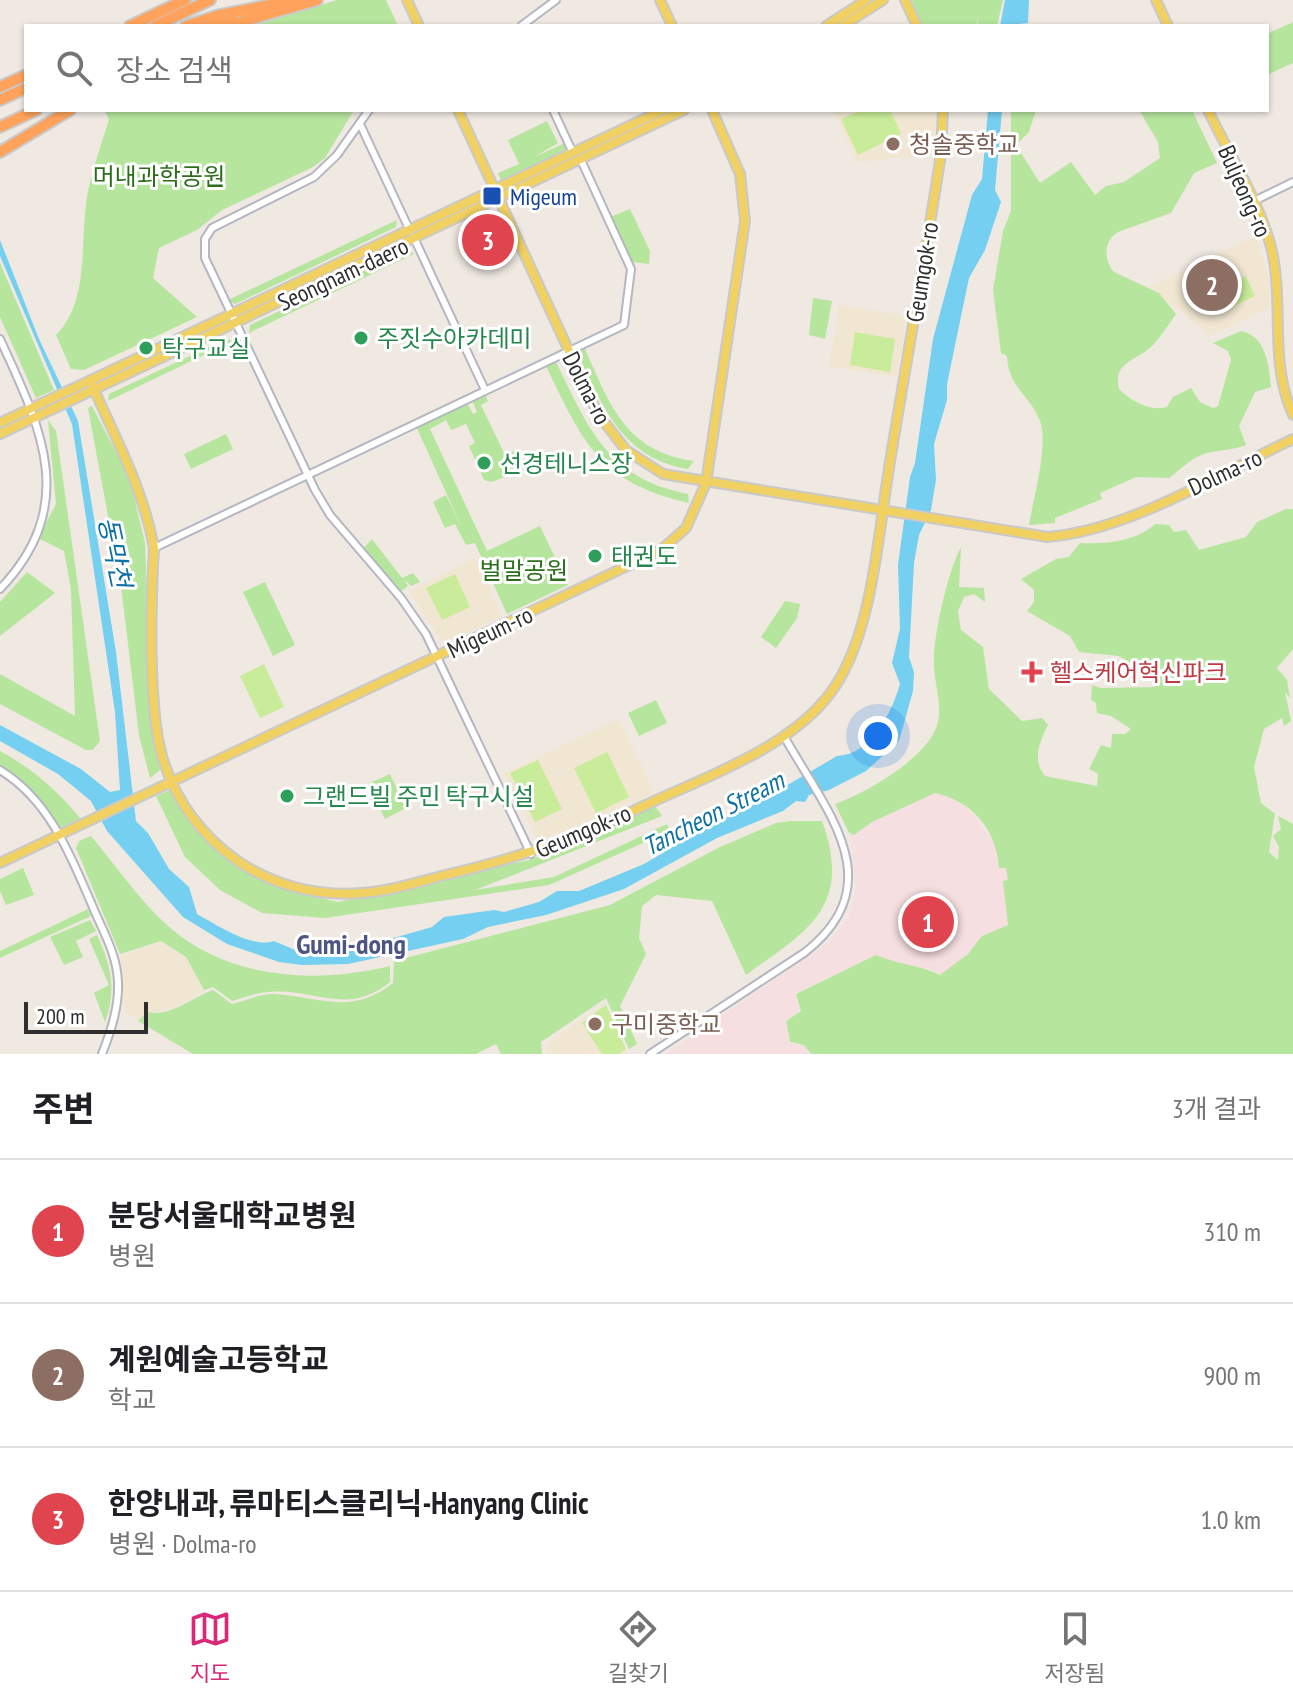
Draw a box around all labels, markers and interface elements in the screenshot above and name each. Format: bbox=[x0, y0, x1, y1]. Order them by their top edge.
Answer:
search box bbox=[24, 24, 1269, 112]
icon: search bbox=[52, 46, 96, 90]
text: 장소 검색 bbox=[116, 50, 233, 89]
place label: 청솔중학교 bbox=[909, 129, 1019, 160]
marker: 청솔중학교 bbox=[884, 135, 902, 153]
street label: Buljeong-ro bbox=[1211, 140, 1279, 242]
park label: 머내과학공원 bbox=[93, 161, 225, 192]
place label: Migeum bbox=[510, 181, 577, 212]
marker: Migeum bbox=[481, 185, 503, 207]
pin: 3 bbox=[462, 210, 514, 270]
street label: Geumgok-ro bbox=[899, 220, 945, 324]
street label: Seongnam-daero bbox=[273, 230, 413, 318]
pin: 2 bbox=[1186, 255, 1238, 315]
place label: 주짓수아카데미 bbox=[377, 323, 532, 354]
marker: 주짓수아카데미 bbox=[352, 329, 370, 347]
place label: 탁구교실 bbox=[162, 333, 250, 364]
marker: 탁구교실 bbox=[137, 339, 155, 357]
street label: Dolma-ro bbox=[556, 346, 618, 430]
street label: Dolma-ro bbox=[1183, 442, 1267, 502]
place label: 선경테니스장 bbox=[500, 448, 632, 479]
marker: 선경테니스장 bbox=[475, 454, 493, 472]
water label: 동막천 bbox=[91, 513, 139, 594]
place label: 태권도 bbox=[611, 541, 677, 572]
marker: 태권도 bbox=[586, 547, 604, 565]
park label: 벌말공원 bbox=[480, 555, 568, 586]
street label: Migeum-ro bbox=[442, 599, 538, 665]
place label: 헬스케어혁신파크 bbox=[1050, 657, 1227, 688]
marker: 헬스케어혁신파크 bbox=[1021, 661, 1043, 683]
your location bbox=[858, 716, 898, 756]
water label: Tancheon Stream bbox=[637, 762, 791, 863]
place label: 그랜드빌 주민 탁구시설 bbox=[303, 781, 534, 812]
marker: 그랜드빌 주민 탁구시설 bbox=[278, 787, 296, 805]
street label: Geumgok-ro bbox=[531, 797, 635, 865]
pin: 1 bbox=[902, 892, 954, 952]
district label: Gumi-dong bbox=[296, 925, 406, 962]
scale bar bbox=[24, 998, 148, 1034]
text: 200 m bbox=[36, 1002, 85, 1030]
place label: 구미중학교 bbox=[611, 1009, 721, 1040]
marker: 구미중학교 bbox=[586, 1015, 604, 1033]
text: 주변 bbox=[32, 1086, 95, 1130]
text: 3개 결과 bbox=[1172, 1092, 1261, 1125]
text: 분당서울대학교병원 bbox=[108, 1195, 356, 1234]
text: 1 bbox=[52, 1215, 64, 1248]
text: 310 m bbox=[1203, 1215, 1261, 1248]
text: 병원 bbox=[108, 1239, 156, 1272]
text: 계원예술고등학교 bbox=[108, 1339, 329, 1378]
text: 2 bbox=[52, 1359, 64, 1392]
text: 900 m bbox=[1203, 1359, 1261, 1392]
text: 학교 bbox=[108, 1383, 156, 1416]
text: 한양내과, 류마티스클리닉-Hanyang Clinic bbox=[108, 1483, 589, 1522]
text: 3 bbox=[52, 1503, 64, 1536]
text: 1.0 km bbox=[1200, 1503, 1261, 1536]
text: 병원 · Dolma-ro bbox=[108, 1527, 257, 1560]
tab: 지도 bbox=[188, 1607, 232, 1687]
tab: 길찾기 bbox=[608, 1607, 669, 1687]
tab: 저장됨 bbox=[1044, 1607, 1105, 1687]

